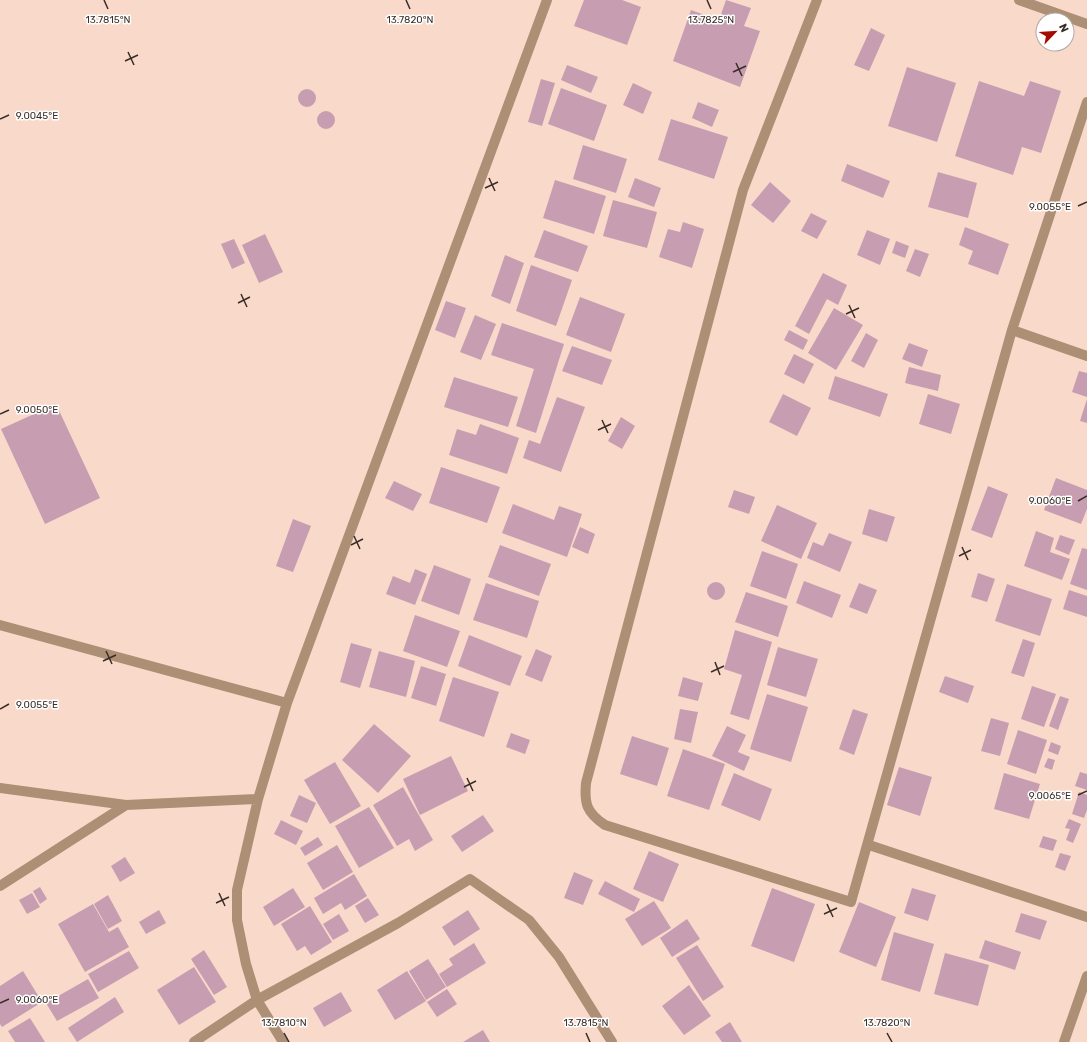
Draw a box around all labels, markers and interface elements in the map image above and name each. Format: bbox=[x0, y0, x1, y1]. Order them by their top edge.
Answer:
north arrow bbox=[1035, 12, 1075, 52]
text: 13.7815°N bbox=[85, 14, 131, 26]
text: 13.7820°N bbox=[386, 14, 434, 26]
text: 13.7825°N bbox=[688, 14, 734, 26]
text: N bbox=[1056, 22, 1071, 34]
text: 9.0045°E bbox=[16, 110, 58, 122]
text: 9.0055°E bbox=[1029, 201, 1071, 213]
text: 9.0050°E bbox=[16, 404, 58, 416]
text: 9.0060°E bbox=[1029, 495, 1071, 507]
text: 9.0055°E bbox=[16, 699, 58, 711]
text: 9.0065°E bbox=[1029, 790, 1071, 802]
text: 9.0060°E bbox=[16, 994, 58, 1006]
text: 13.7810°N bbox=[261, 1017, 307, 1029]
text: 13.7815°N bbox=[563, 1017, 609, 1029]
text: 13.7820°N bbox=[863, 1017, 911, 1029]

